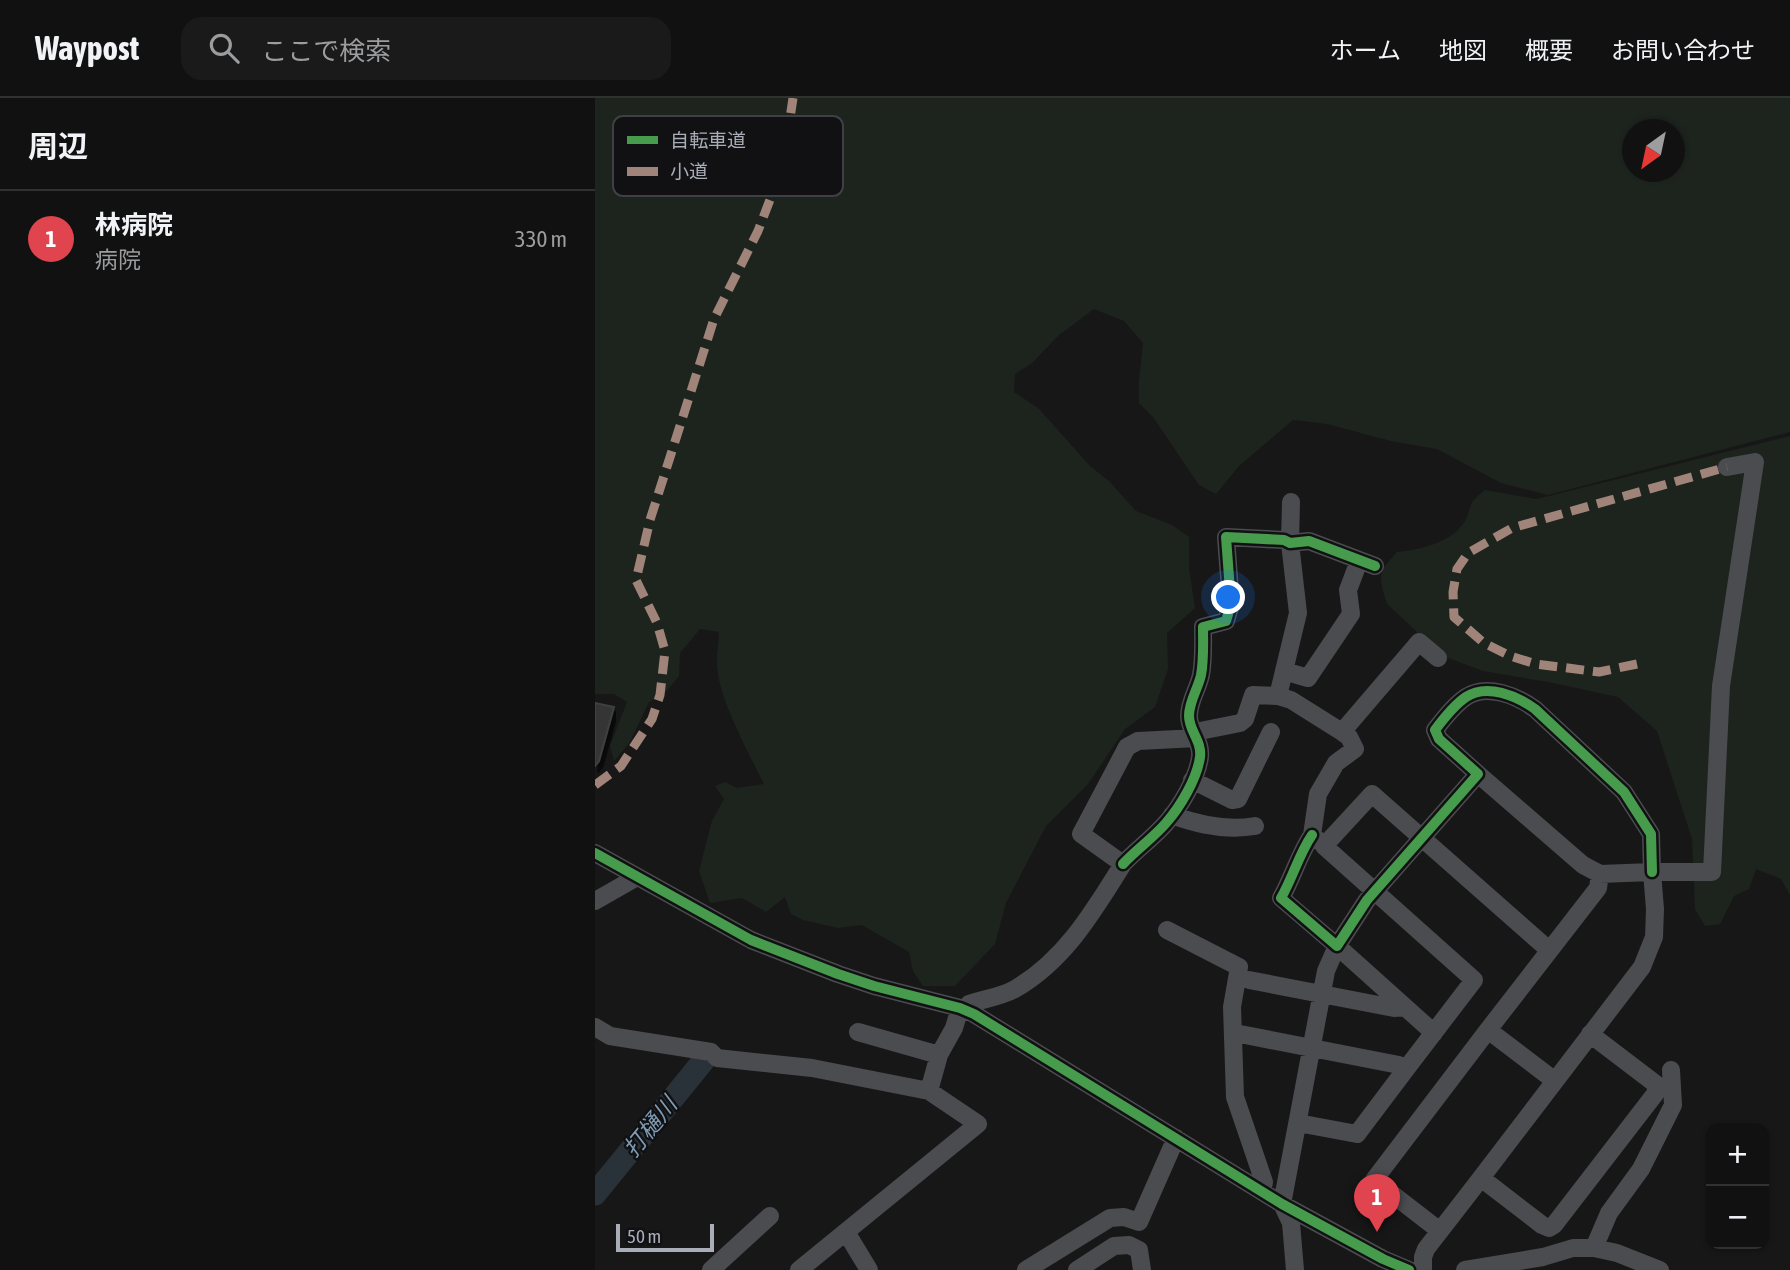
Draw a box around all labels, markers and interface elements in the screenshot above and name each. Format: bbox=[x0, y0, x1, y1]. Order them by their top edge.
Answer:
search box bbox=[181, 17, 671, 80]
text: Waypost bbox=[35, 29, 139, 67]
icon: search bbox=[205, 29, 243, 67]
text: ここで検索 bbox=[261, 36, 391, 66]
text: ホーム bbox=[1330, 37, 1401, 64]
text: 地図 bbox=[1439, 37, 1487, 64]
text: 概要 bbox=[1525, 37, 1573, 64]
text: お問い合わせ bbox=[1611, 37, 1755, 64]
legend bbox=[613, 116, 843, 196]
north arrow bbox=[1622, 119, 1685, 182]
text: 周辺 bbox=[28, 129, 88, 163]
text: 自転車道 bbox=[670, 129, 746, 151]
text: 小道 bbox=[670, 160, 708, 182]
text: 林病院 bbox=[95, 210, 173, 240]
text: 1 bbox=[46, 226, 56, 252]
text: 330 m bbox=[515, 226, 567, 252]
text: 病院 bbox=[95, 247, 141, 273]
your location bbox=[1211, 580, 1245, 614]
water label: 打樋川 bbox=[618, 1090, 684, 1162]
map controls bbox=[1706, 1123, 1769, 1249]
button: + bbox=[1706, 1123, 1769, 1186]
pin: 1 bbox=[1354, 1174, 1400, 1232]
button: − bbox=[1706, 1186, 1769, 1249]
scale bar bbox=[616, 1221, 714, 1253]
text: 50 m bbox=[627, 1225, 661, 1247]

